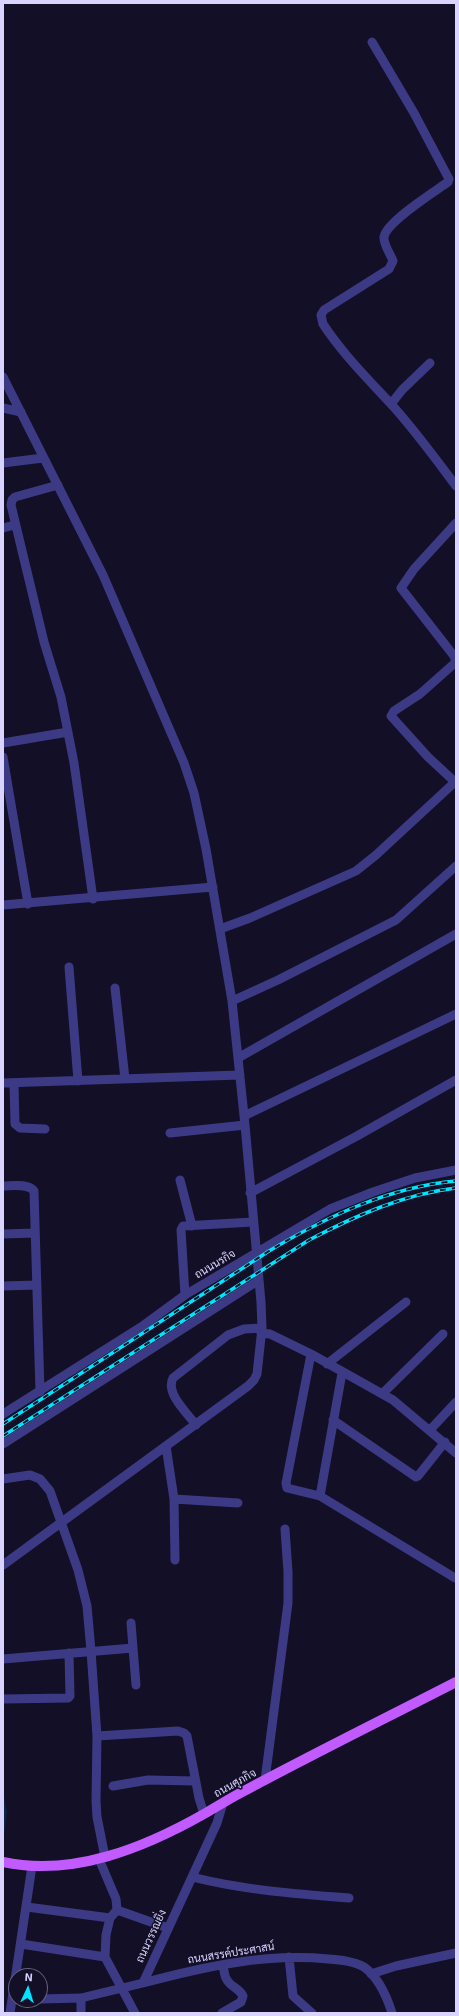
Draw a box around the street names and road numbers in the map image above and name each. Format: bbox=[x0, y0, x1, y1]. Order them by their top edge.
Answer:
street label: ถนนนรกิจ bbox=[192, 1247, 238, 1281]
street label: ถนนศุภกิจ bbox=[212, 1766, 258, 1800]
street label: ถนนวรรณยิ่ง bbox=[133, 1907, 169, 1965]
street label: ถนนสรรค์ประศาสน์ bbox=[187, 1940, 275, 1966]

